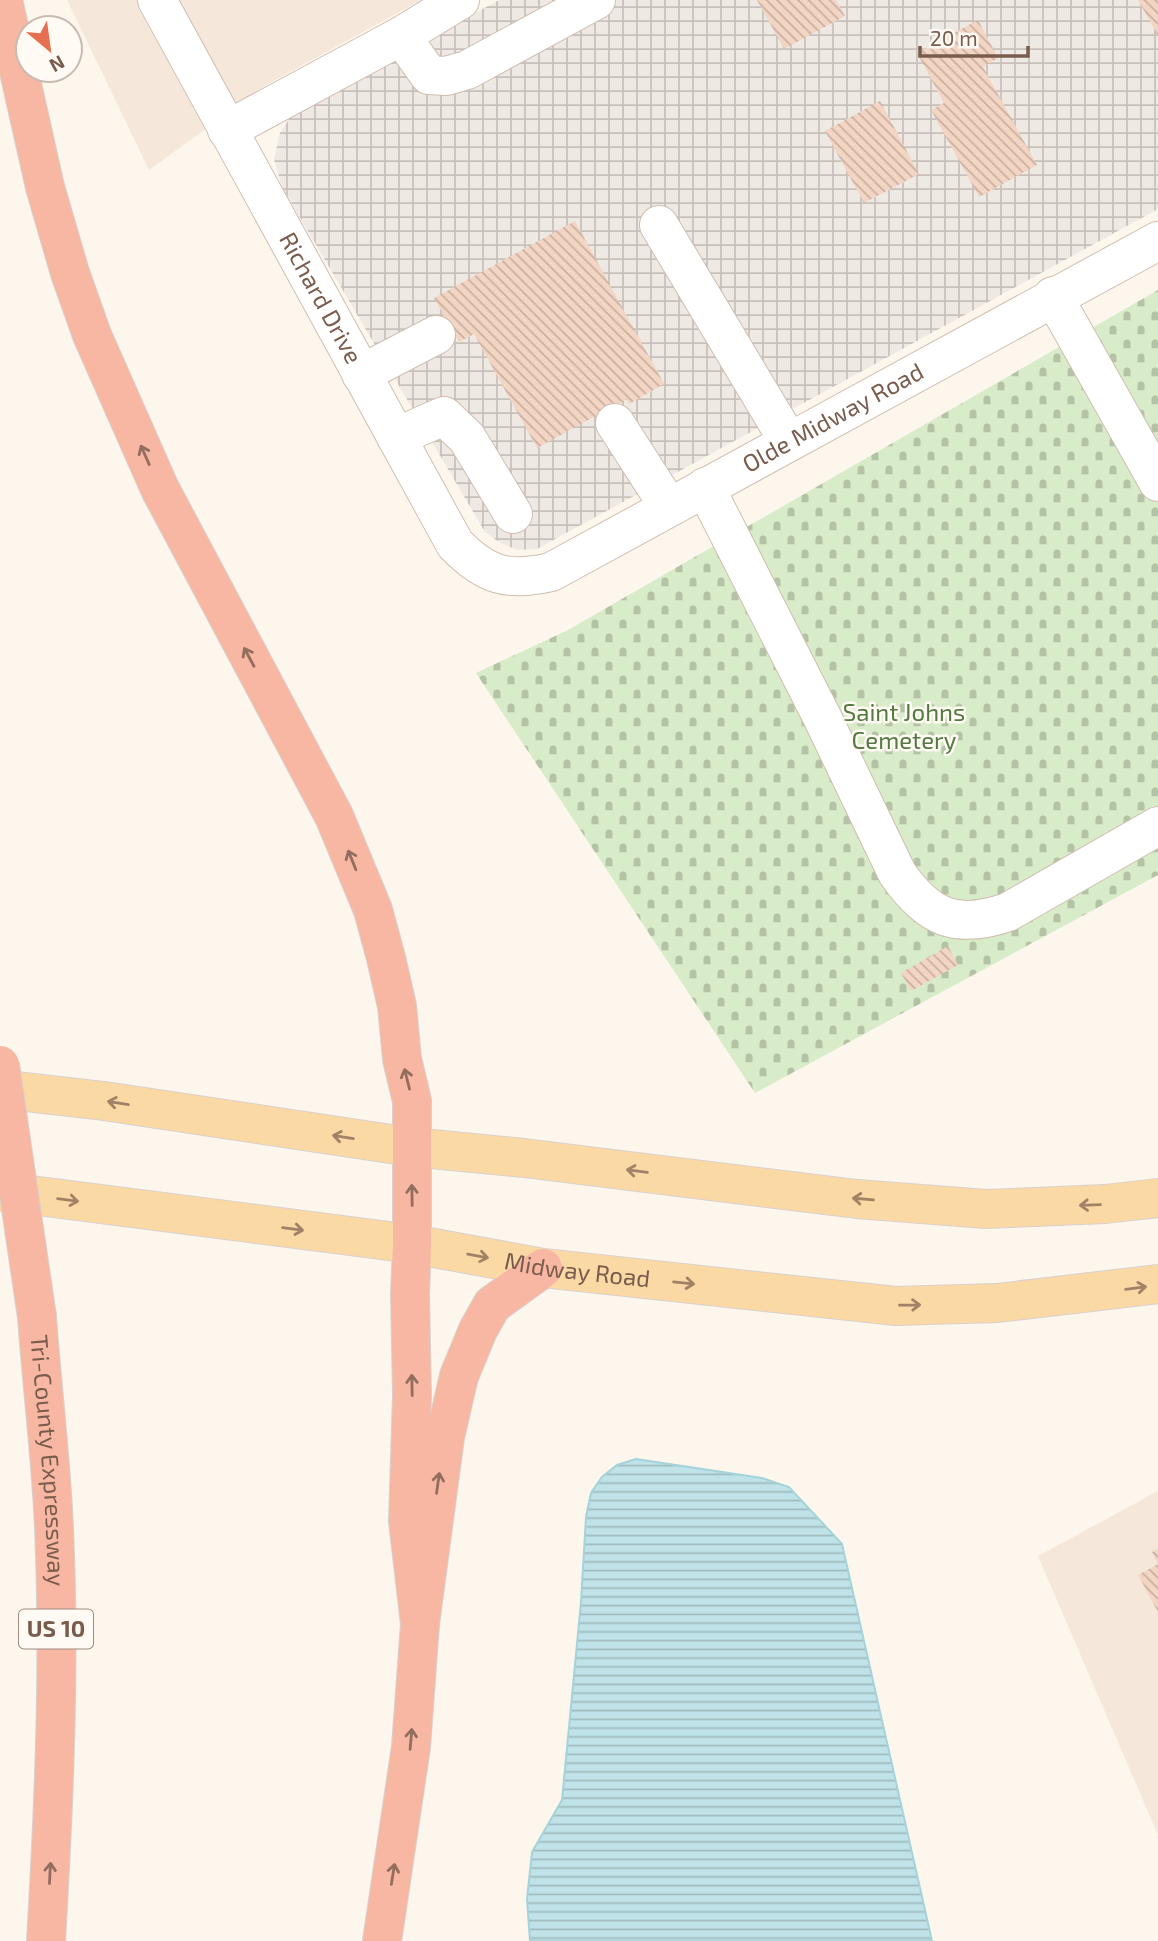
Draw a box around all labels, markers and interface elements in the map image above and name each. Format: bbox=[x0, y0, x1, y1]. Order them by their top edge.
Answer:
north arrow bbox=[14, 14, 84, 84]
scale bar bbox=[920, 14, 1028, 58]
text: 20 m bbox=[930, 25, 978, 50]
text: N bbox=[46, 51, 69, 78]
street label: Richard Drive bbox=[274, 227, 369, 368]
street label: Olde Midway Road bbox=[737, 356, 928, 478]
one-way arrow bbox=[138, 445, 151, 466]
one-way arrow bbox=[241, 648, 255, 668]
park label: Saint Johns Cemetery bbox=[843, 697, 965, 754]
one-way arrow bbox=[345, 850, 358, 871]
one-way arrow bbox=[400, 1069, 413, 1091]
one-way arrow bbox=[107, 1096, 130, 1109]
one-way arrow bbox=[332, 1130, 355, 1143]
one-way arrow bbox=[626, 1165, 649, 1178]
one-way arrow bbox=[405, 1184, 418, 1207]
one-way arrow bbox=[852, 1192, 875, 1205]
one-way arrow bbox=[56, 1194, 78, 1207]
one-way arrow bbox=[1079, 1198, 1102, 1211]
one-way arrow bbox=[281, 1222, 304, 1235]
street label: Midway Road bbox=[502, 1245, 652, 1292]
one-way arrow bbox=[466, 1249, 489, 1263]
one-way arrow bbox=[672, 1276, 694, 1289]
one-way arrow bbox=[1125, 1281, 1147, 1294]
one-way arrow bbox=[898, 1299, 921, 1312]
street label: Tri-County Expressway bbox=[25, 1334, 72, 1587]
one-way arrow bbox=[405, 1374, 418, 1397]
one-way arrow bbox=[432, 1472, 445, 1495]
road number: US 10 bbox=[19, 1610, 93, 1648]
one-way arrow bbox=[405, 1729, 418, 1751]
one-way arrow bbox=[44, 1862, 57, 1885]
one-way arrow bbox=[387, 1863, 400, 1886]

